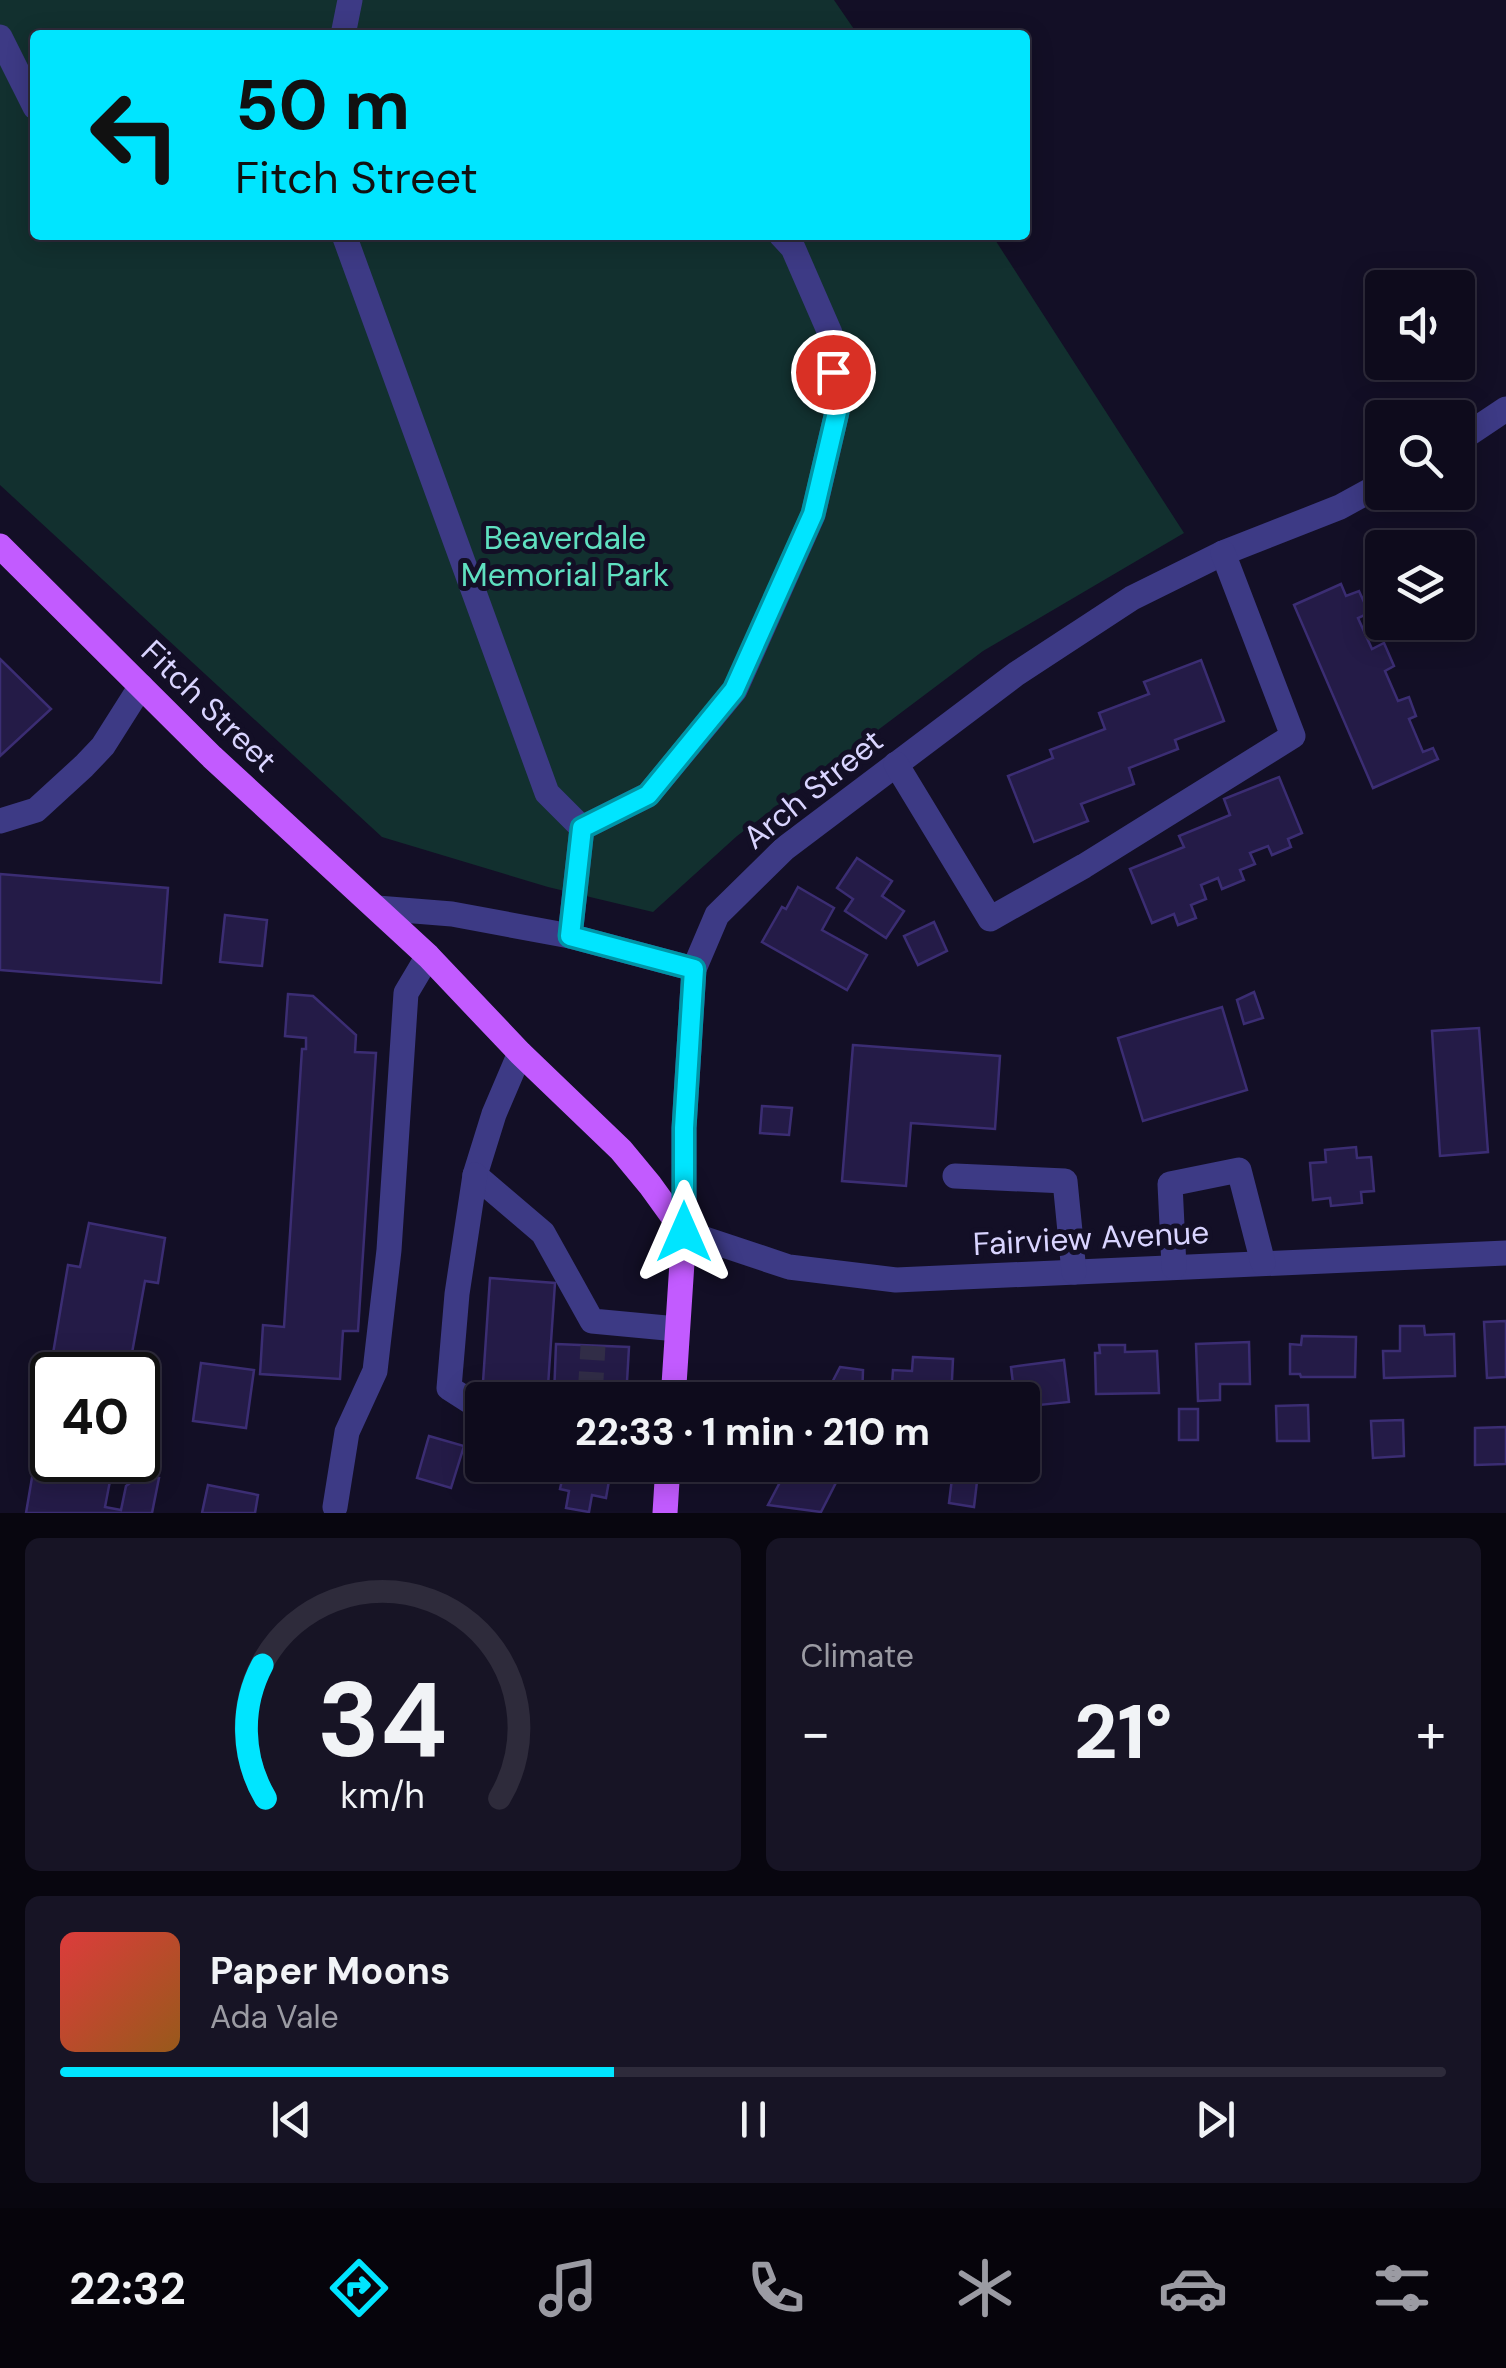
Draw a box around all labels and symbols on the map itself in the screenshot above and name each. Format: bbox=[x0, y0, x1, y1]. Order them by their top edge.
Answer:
pin bbox=[791, 330, 876, 415]
park label: Beaverdale Memorial Park bbox=[461, 517, 669, 596]
street label: Fitch Street bbox=[132, 631, 286, 781]
street label: Arch Street bbox=[734, 720, 892, 858]
position arrow bbox=[632, 1180, 736, 1284]
street label: Fairview Avenue bbox=[972, 1211, 1210, 1265]
speed limit sign: 40 bbox=[30, 1352, 160, 1482]

